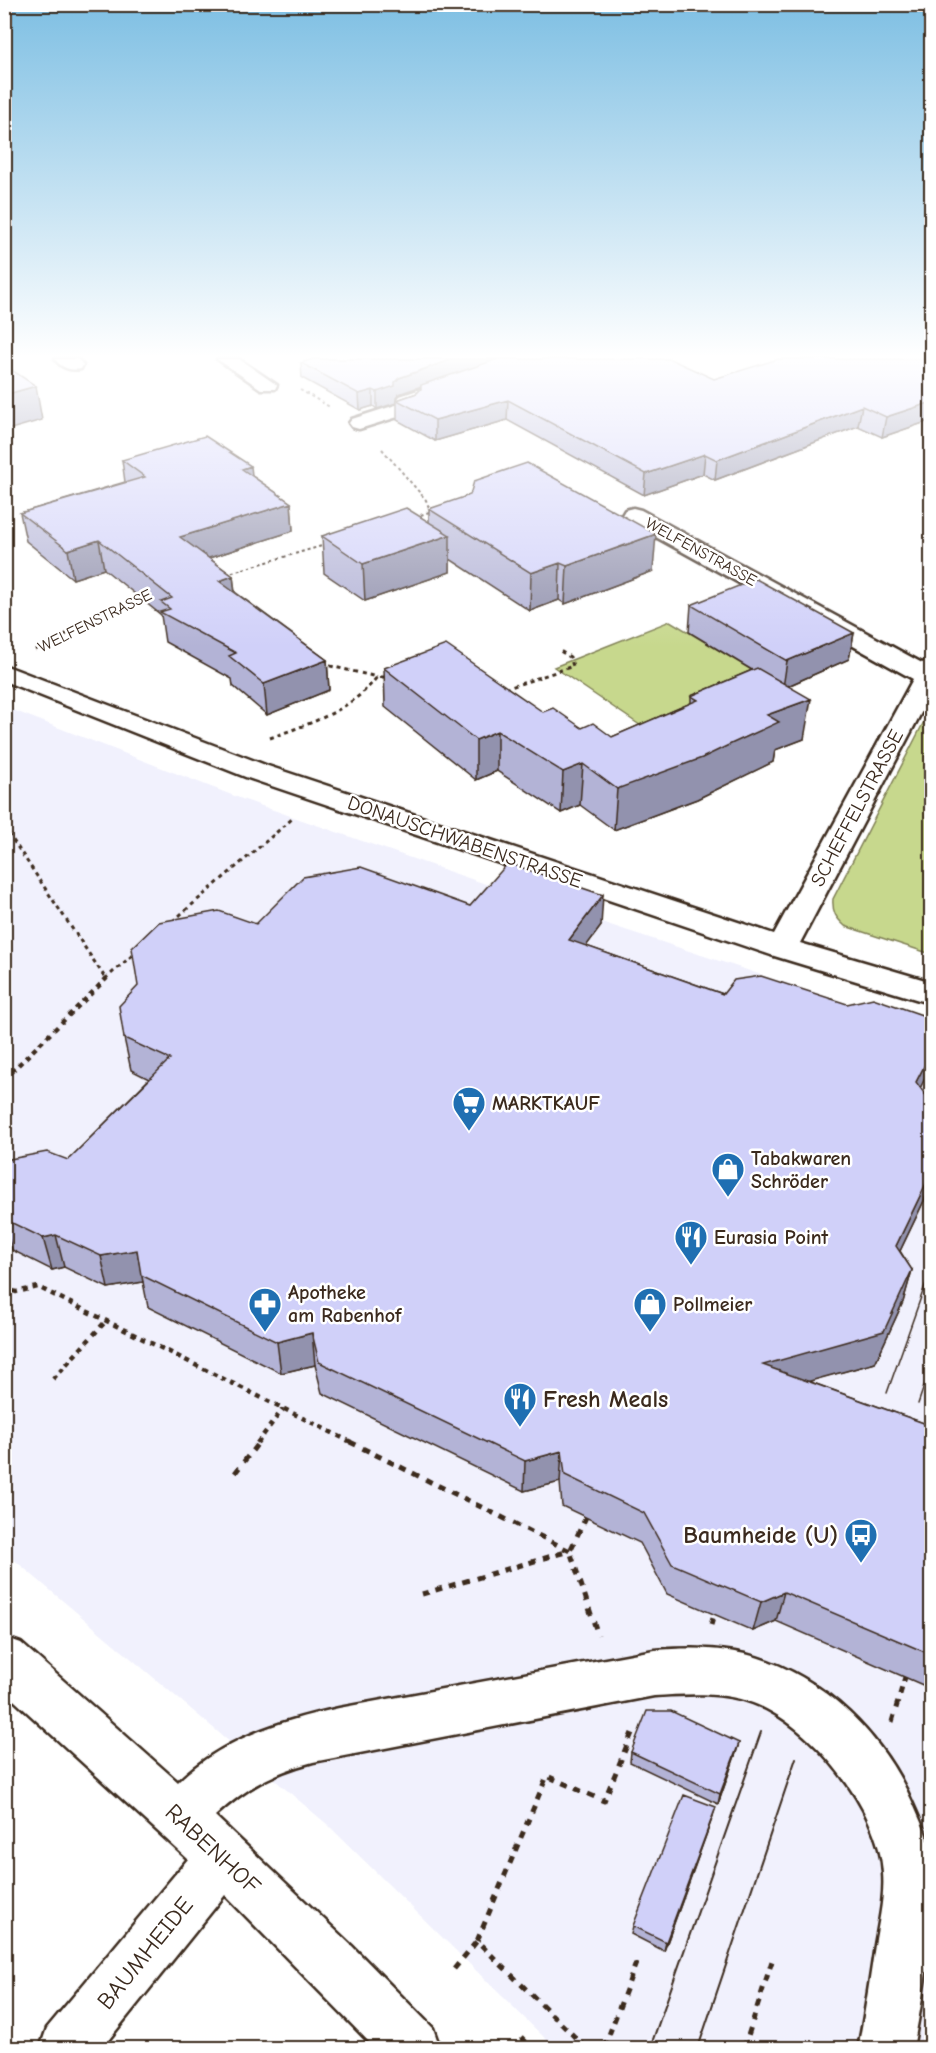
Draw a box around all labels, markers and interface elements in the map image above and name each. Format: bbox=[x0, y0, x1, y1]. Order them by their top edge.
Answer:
street label: WELFENSTRASSE bbox=[642, 514, 760, 590]
street label: WELFENSTRASSE bbox=[35, 586, 155, 656]
street label: SCHEFFELSTRASSE bbox=[806, 726, 908, 890]
street label: DONAUSCHWABENSTRASSE bbox=[345, 791, 585, 893]
supermarket icon: MARKTKAUF bbox=[451, 1085, 487, 1132]
place label: MARKTKAUF bbox=[492, 1092, 600, 1115]
place label: Tabakwaren Schröder bbox=[751, 1147, 851, 1193]
shop icon: Tabakwaren Schröder bbox=[710, 1151, 746, 1198]
restaurant icon: Eurasia Point bbox=[673, 1219, 709, 1266]
place label: Eurasia Point bbox=[714, 1226, 829, 1249]
place label: Apotheke am Rabenhof bbox=[288, 1281, 403, 1327]
pharmacy icon: Apotheke am Rabenhof bbox=[247, 1286, 283, 1333]
shop icon: Pollmeier bbox=[632, 1286, 668, 1333]
place label: Pollmeier bbox=[673, 1293, 752, 1316]
restaurant icon: Fresh Meals bbox=[502, 1381, 538, 1428]
place label: Fresh Meals bbox=[543, 1385, 668, 1413]
bus stop icon: Baumheide (U) bbox=[843, 1517, 879, 1564]
place label: Baumheide (U) bbox=[683, 1521, 838, 1549]
street label: RABENHOF bbox=[160, 1798, 267, 1900]
street label: BAUMHEIDE bbox=[91, 1891, 199, 2015]

